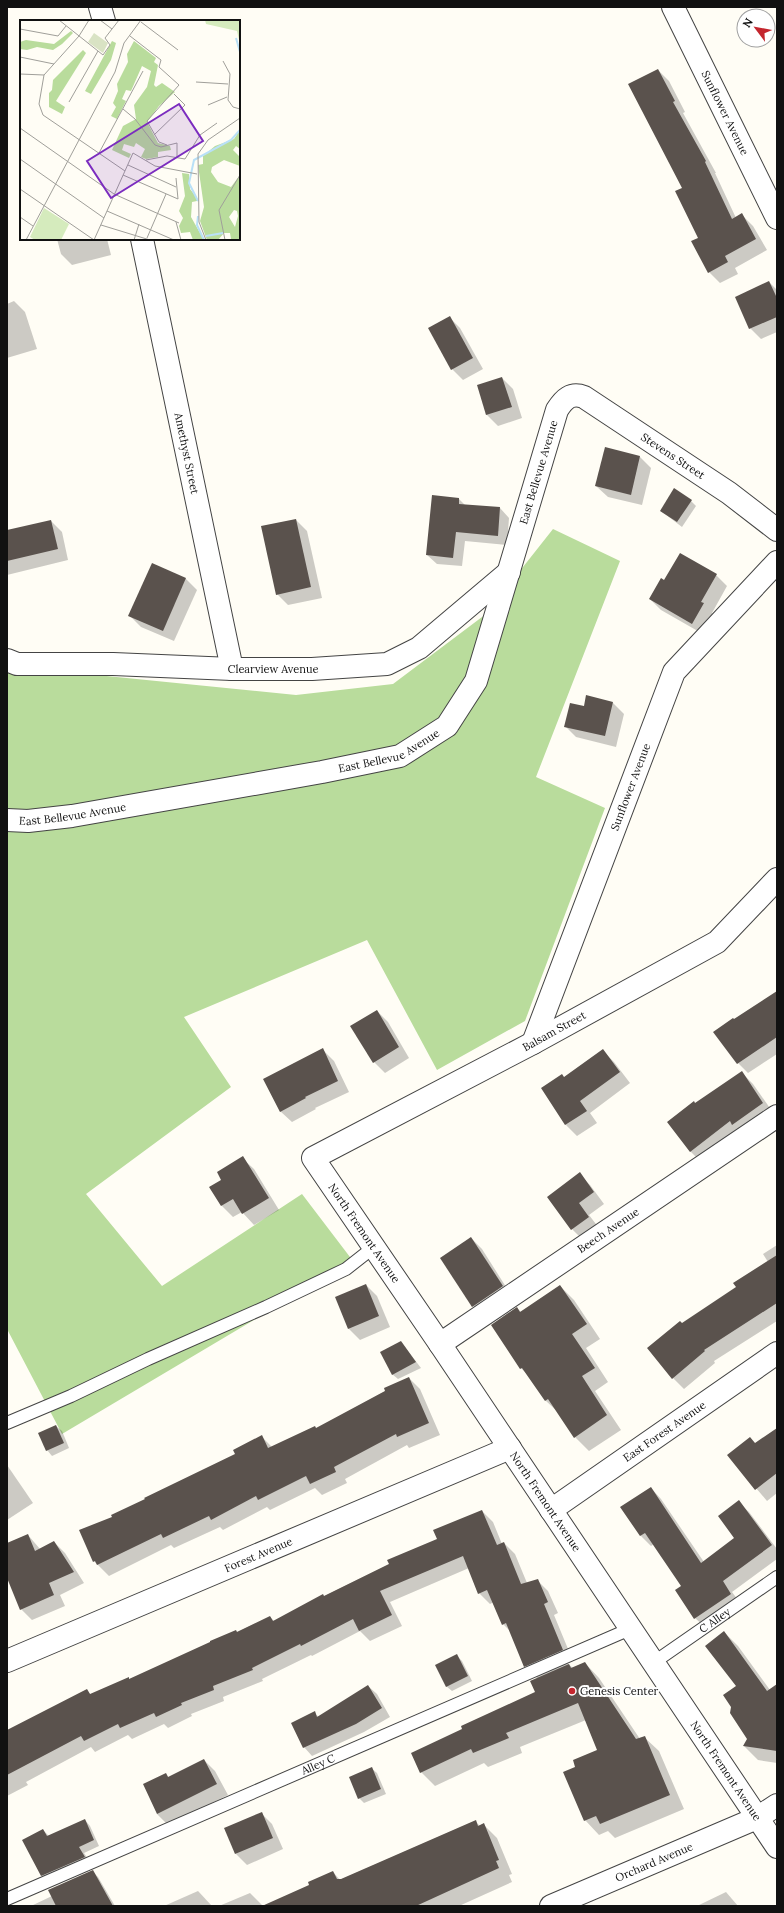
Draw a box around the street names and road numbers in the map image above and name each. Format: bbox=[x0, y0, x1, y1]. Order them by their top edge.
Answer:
street label: Sunflower Avenue bbox=[698, 68, 752, 157]
street label: Amethyst Street bbox=[171, 410, 202, 496]
street label: East Bellevue Avenue bbox=[516, 418, 561, 526]
street label: Stevens Street bbox=[638, 430, 708, 483]
street label: Clearview Avenue bbox=[227, 662, 319, 676]
street label: East Bellevue Avenue bbox=[337, 726, 442, 775]
street label: Sunflower Avenue bbox=[607, 741, 653, 833]
street label: East Bellevue Avenue bbox=[19, 800, 127, 828]
street label: Balsam Street bbox=[520, 1008, 589, 1054]
street label: North Fremont Avenue bbox=[325, 1181, 403, 1285]
street label: Beech Avenue bbox=[575, 1204, 642, 1256]
street label: East Forest Avenue bbox=[620, 1398, 708, 1465]
street label: North Fremont Avenue bbox=[507, 1449, 584, 1554]
street label: Forest Avenue bbox=[222, 1534, 295, 1575]
street label: C Alley bbox=[696, 1604, 733, 1636]
street label: North Fremont Avenue bbox=[687, 1718, 764, 1823]
street label: Alley C bbox=[298, 1751, 337, 1778]
street label: Orchard Avenue bbox=[613, 1839, 695, 1885]

